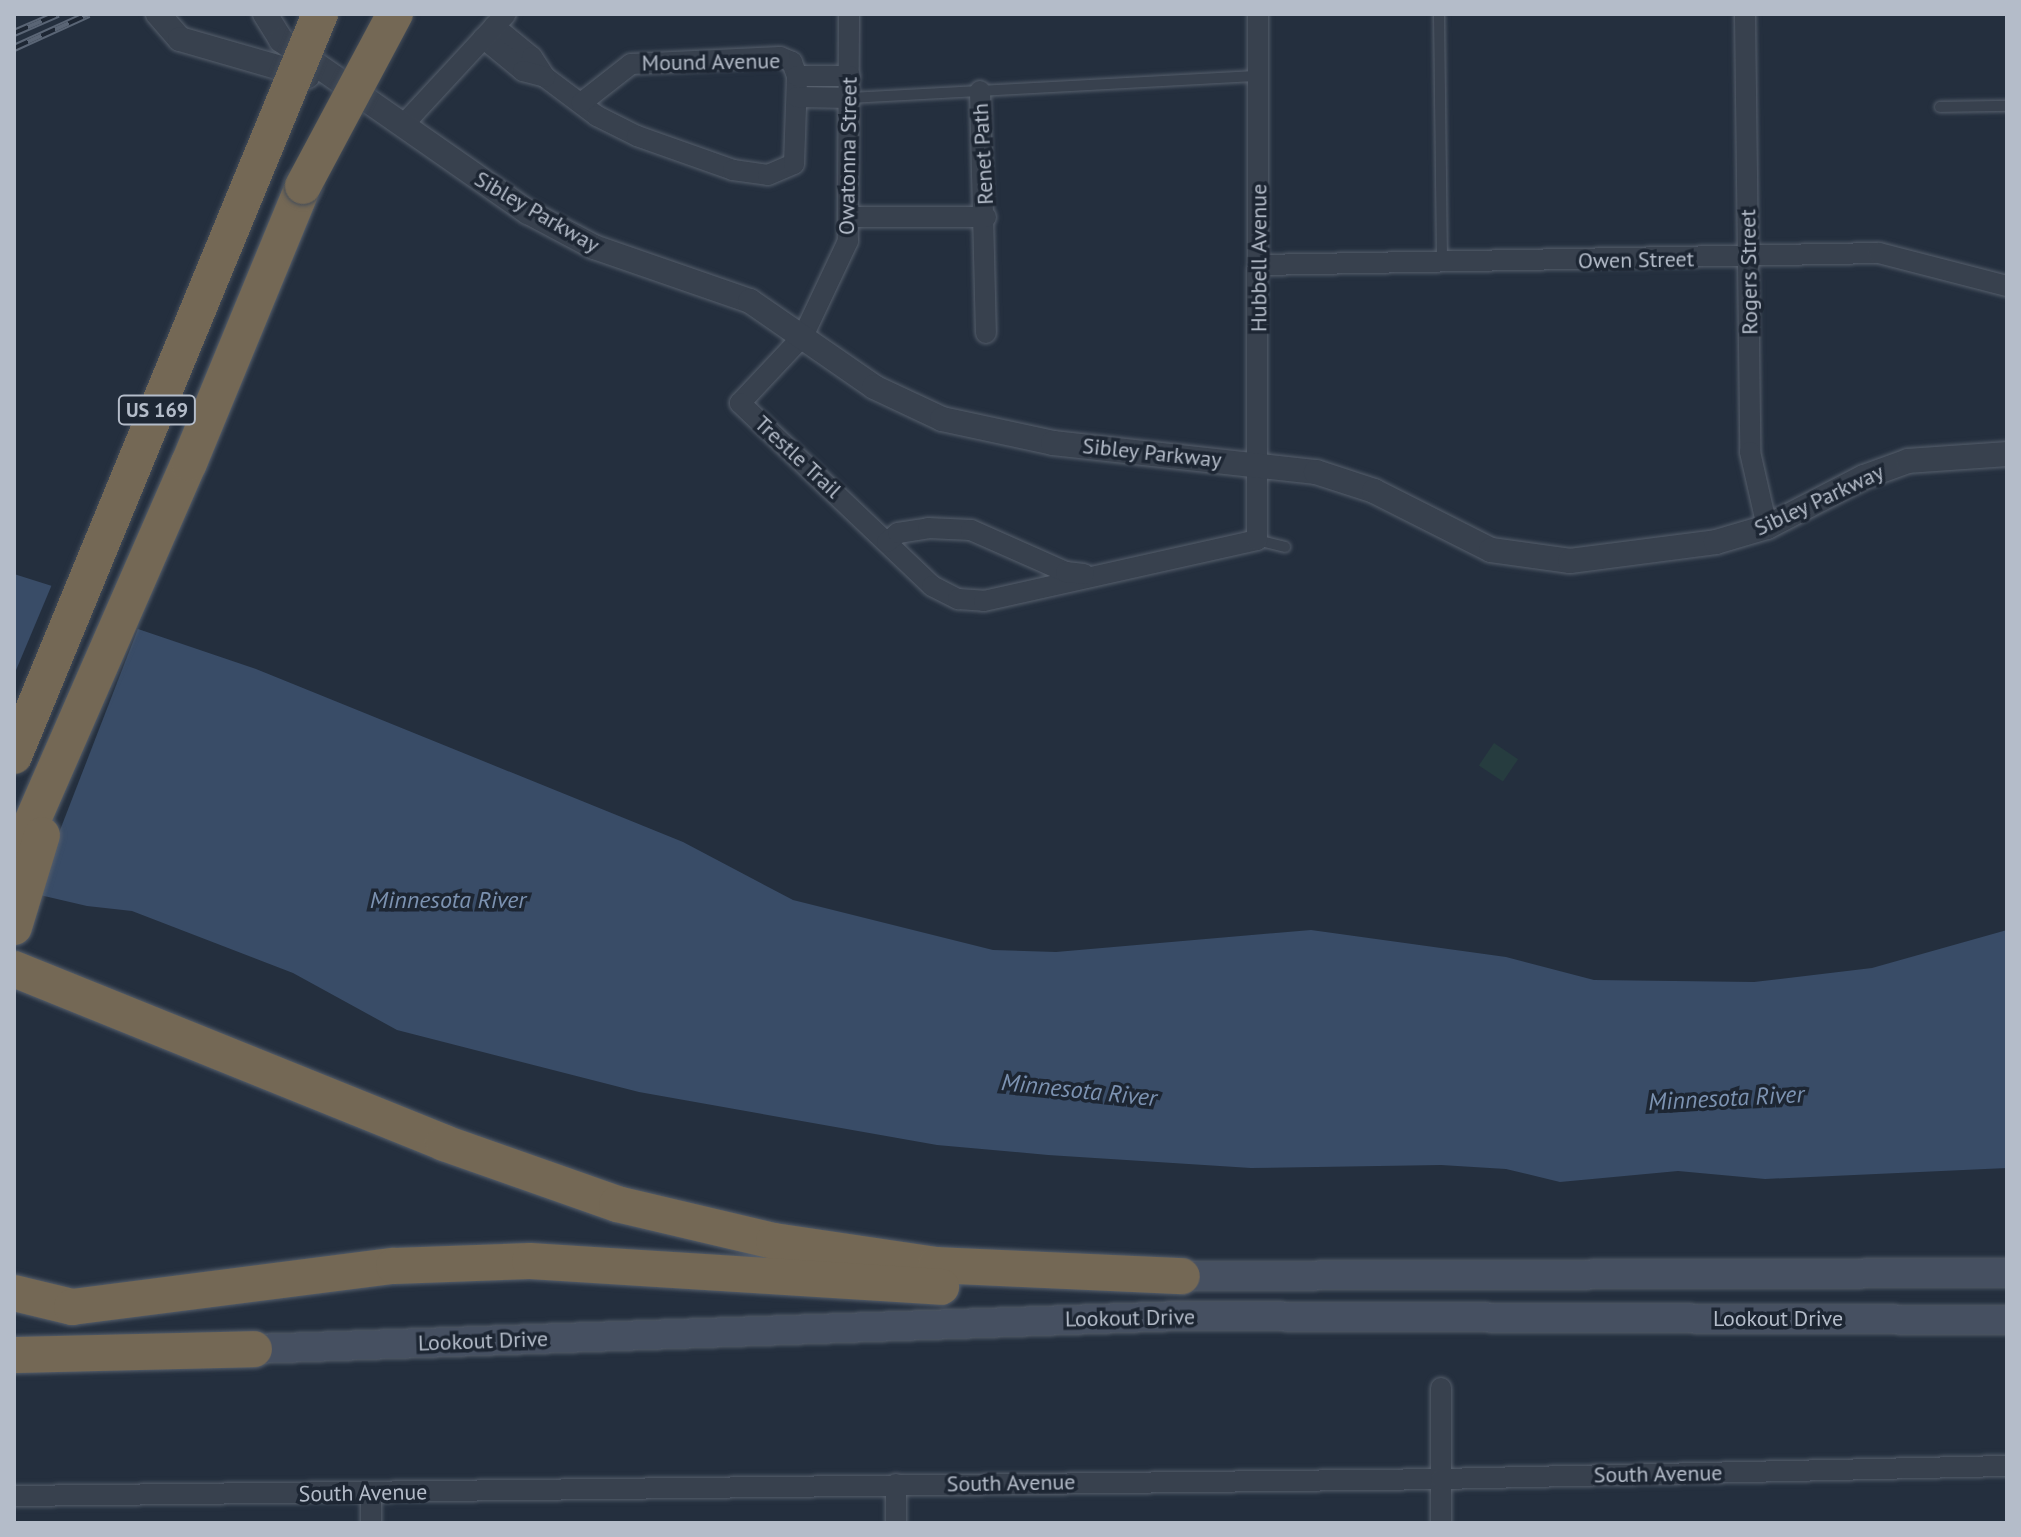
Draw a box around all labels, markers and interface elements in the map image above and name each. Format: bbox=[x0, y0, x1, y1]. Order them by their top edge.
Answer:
street label: Mound Avenue bbox=[641, 48, 781, 76]
street label: Owatonna Street bbox=[833, 77, 863, 235]
street label: Renet Path bbox=[967, 103, 999, 205]
street label: Sibley Parkway bbox=[470, 165, 604, 259]
street label: Hubbell Avenue bbox=[1246, 183, 1272, 333]
street label: Rogers Street bbox=[1735, 209, 1763, 335]
street label: Owen Street bbox=[1578, 246, 1694, 274]
road number: US 169 bbox=[117, 394, 197, 426]
street label: Trestle Trail bbox=[749, 410, 847, 504]
street label: Sibley Parkway bbox=[1081, 433, 1223, 473]
street label: Sibley Parkway bbox=[1750, 458, 1888, 542]
water label: Minnesota River bbox=[370, 886, 526, 914]
water label: Minnesota River bbox=[1000, 1068, 1158, 1112]
water label: Minnesota River bbox=[1647, 1080, 1805, 1116]
street label: Lookout Drive bbox=[1065, 1304, 1195, 1332]
street label: Lookout Drive bbox=[1713, 1306, 1843, 1332]
street label: Lookout Drive bbox=[417, 1326, 549, 1356]
street label: South Avenue bbox=[1593, 1460, 1723, 1488]
street label: South Avenue bbox=[946, 1469, 1076, 1497]
street label: South Avenue bbox=[298, 1479, 428, 1507]

